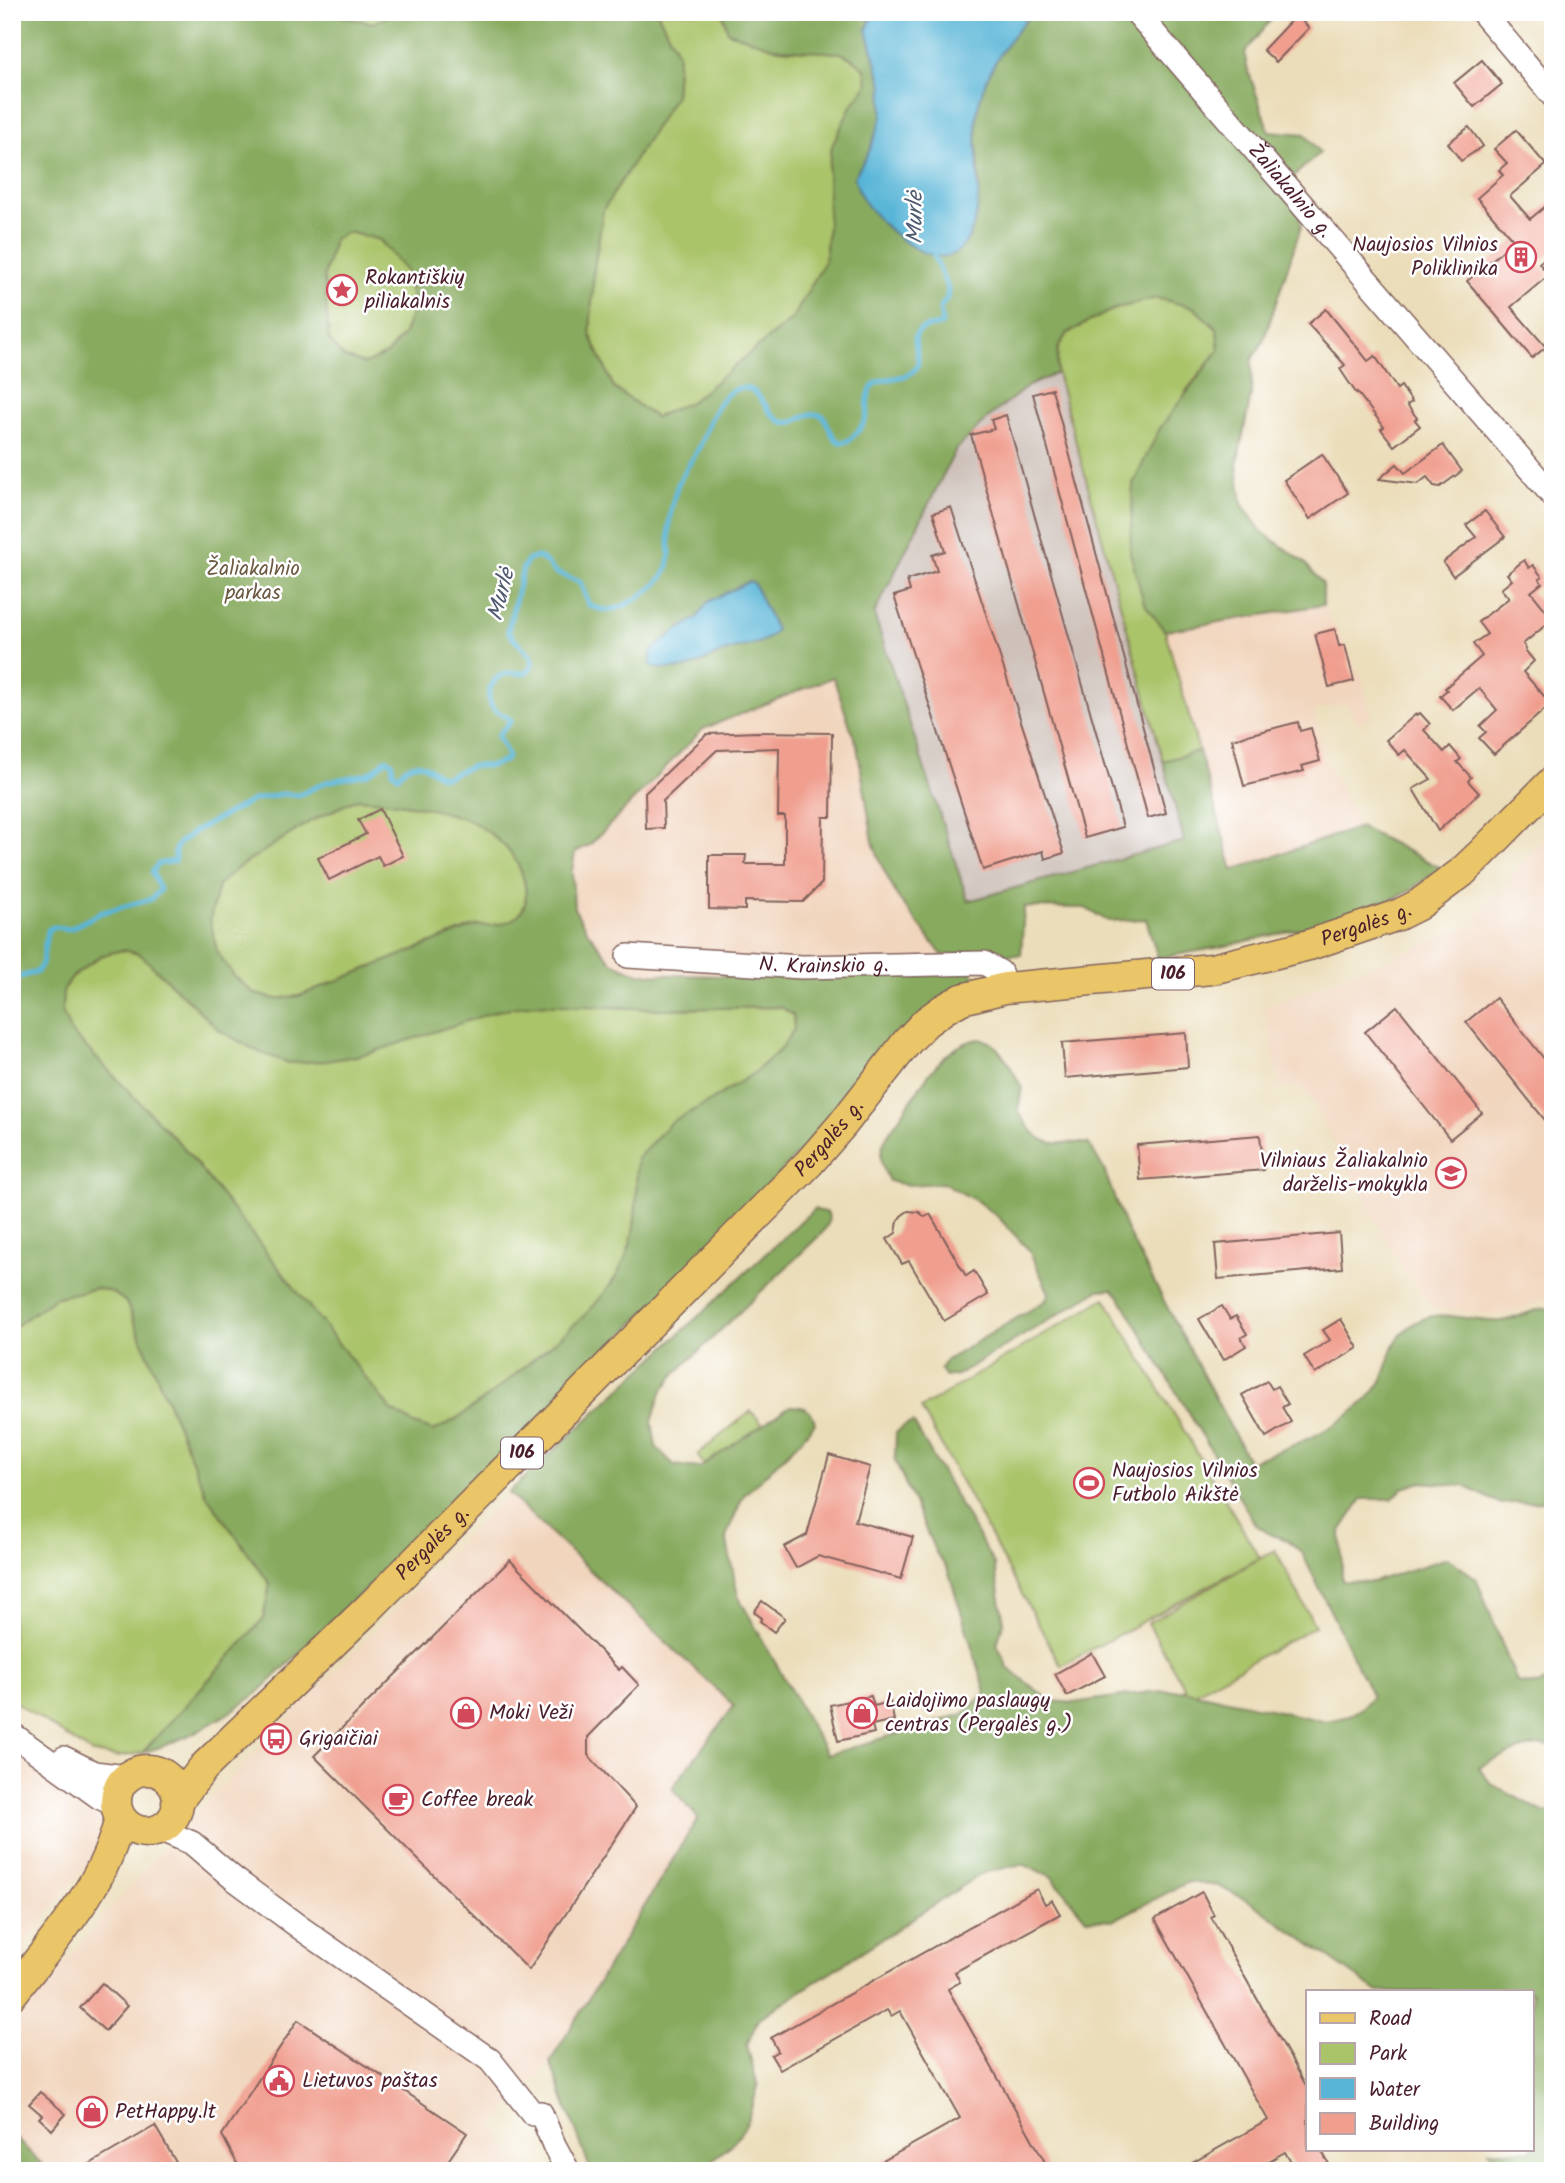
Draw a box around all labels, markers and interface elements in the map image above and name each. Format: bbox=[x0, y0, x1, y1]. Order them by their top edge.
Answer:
street label: Žaliakalnio g. bbox=[1239, 136, 1341, 246]
water label: Murlė bbox=[898, 189, 934, 244]
place label: Naujosios Vilnios Poliklinika bbox=[1352, 229, 1498, 286]
building icon: Naujosios Vilnios Poliklinika bbox=[1504, 240, 1538, 274]
place label: Rokantiškių piliakalnis bbox=[364, 262, 465, 319]
place icon: Rokantiškių piliakalnis bbox=[325, 273, 359, 307]
park label: Žaliakalnio parkas bbox=[206, 553, 300, 610]
water label: Murlė bbox=[478, 562, 527, 625]
street label: Pergalės g. bbox=[1316, 894, 1418, 956]
street label: N. Krainskio g. bbox=[758, 948, 889, 984]
road number: 106 bbox=[1152, 958, 1194, 990]
street label: Pergalės g. bbox=[786, 1092, 873, 1185]
place label: Vilniaus Žaliakalnio darželis-mokykla bbox=[1260, 1145, 1428, 1202]
school or university icon: Vilniaus Žaliakalnio darželis-mokykla bbox=[1434, 1156, 1468, 1190]
road number: 106 bbox=[501, 1438, 543, 1469]
place label: Naujosios Vilnios Futbolo Aikštė bbox=[1112, 1455, 1258, 1512]
sports icon: Naujosios Vilnios Futbolo Aikštė bbox=[1072, 1466, 1106, 1500]
street label: Pergalės g. bbox=[388, 1498, 478, 1589]
place label: Laidojimo paslaugų centras (Pergalės g.) bbox=[885, 1685, 1072, 1742]
shop icon: Moki Veži bbox=[449, 1696, 483, 1730]
shop icon: Laidojimo paslaugų centras (Pergalės g.) bbox=[845, 1696, 879, 1730]
place label: Moki Veži bbox=[489, 1697, 574, 1730]
bus stop icon: Grigaičiai bbox=[259, 1722, 293, 1756]
place label: Grigaičiai bbox=[299, 1723, 379, 1756]
cafe icon: Coffee break bbox=[381, 1783, 415, 1817]
place label: Coffee break bbox=[421, 1784, 533, 1817]
legend bbox=[1306, 1990, 1534, 2152]
text: Road bbox=[1369, 2003, 1412, 2036]
text: Park bbox=[1369, 2038, 1407, 2071]
public building icon: Lietuvos paštas bbox=[262, 2064, 296, 2098]
place label: Lietuvos paštas bbox=[302, 2065, 438, 2098]
text: Water bbox=[1369, 2074, 1421, 2107]
shop icon: PetHappy.lt bbox=[75, 2095, 109, 2129]
place label: PetHappy.lt bbox=[115, 2096, 217, 2129]
text: Building bbox=[1369, 2108, 1439, 2141]

